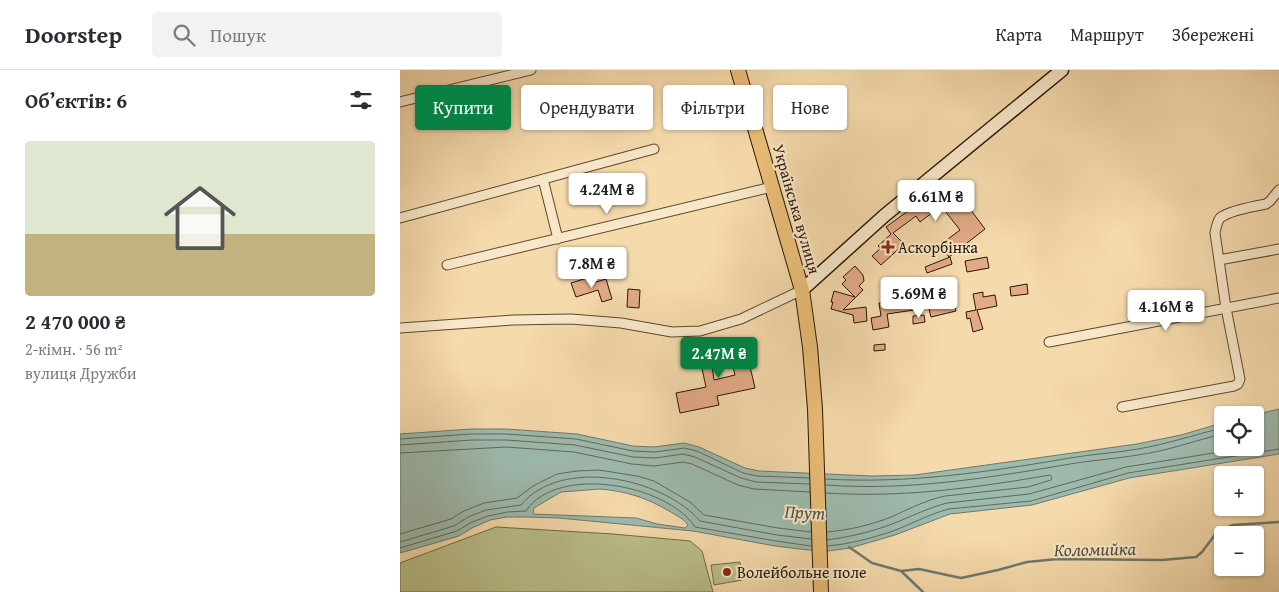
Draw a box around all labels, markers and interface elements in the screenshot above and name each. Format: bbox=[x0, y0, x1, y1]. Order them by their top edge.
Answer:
search box bbox=[152, 12, 502, 57]
text: Doorstep bbox=[25, 17, 122, 52]
icon: search bbox=[170, 21, 198, 49]
text: Пошук bbox=[210, 21, 266, 49]
text: Карта bbox=[996, 21, 1042, 48]
text: Маршрут bbox=[1070, 21, 1144, 48]
text: Збережені bbox=[1172, 21, 1254, 48]
text: Об’єктів: 6 bbox=[25, 85, 127, 116]
chip: Купити bbox=[415, 85, 511, 130]
chip: Орендувати bbox=[521, 85, 653, 130]
chip: Фільтри bbox=[663, 85, 763, 130]
chip: Нове bbox=[773, 85, 847, 130]
icon: filters bbox=[347, 86, 375, 114]
street label: Українська вулиця bbox=[767, 141, 827, 277]
pin: 4.24M ₴ bbox=[561, 172, 653, 215]
icon: home bbox=[155, 173, 245, 263]
text: 4.24M ₴ bbox=[580, 177, 634, 201]
pin: 6.61M ₴ bbox=[890, 180, 982, 222]
text: 6.61M ₴ bbox=[909, 184, 963, 208]
place label: Аскорбінка bbox=[898, 235, 978, 259]
marker: Аскорбінка bbox=[882, 241, 894, 253]
pin: 7.8M ₴ bbox=[551, 246, 633, 289]
text: 7.8M ₴ bbox=[569, 251, 615, 275]
pin: 5.69M ₴ bbox=[873, 276, 965, 319]
text: 5.69M ₴ bbox=[892, 281, 946, 305]
pin: 4.16M ₴ bbox=[1120, 290, 1212, 332]
text: 4.16M ₴ bbox=[1139, 294, 1193, 318]
text: 2 470 000 ₴ bbox=[25, 306, 126, 337]
pin: 2.47M ₴ bbox=[673, 336, 765, 379]
text: 2-кімн. · 56 m² bbox=[25, 337, 123, 361]
text: 2.47M ₴ bbox=[692, 341, 746, 365]
text: вулиця Дружби bbox=[25, 361, 136, 385]
map controls bbox=[1214, 406, 1264, 576]
button: locate bbox=[1214, 406, 1264, 456]
button: + bbox=[1214, 466, 1264, 516]
water label: Прут bbox=[784, 497, 826, 527]
button: − bbox=[1214, 526, 1264, 576]
water label: Коломийка bbox=[1054, 535, 1137, 563]
place label: Волейбольне поле bbox=[737, 560, 867, 584]
marker: Волейбольне поле bbox=[721, 566, 733, 578]

